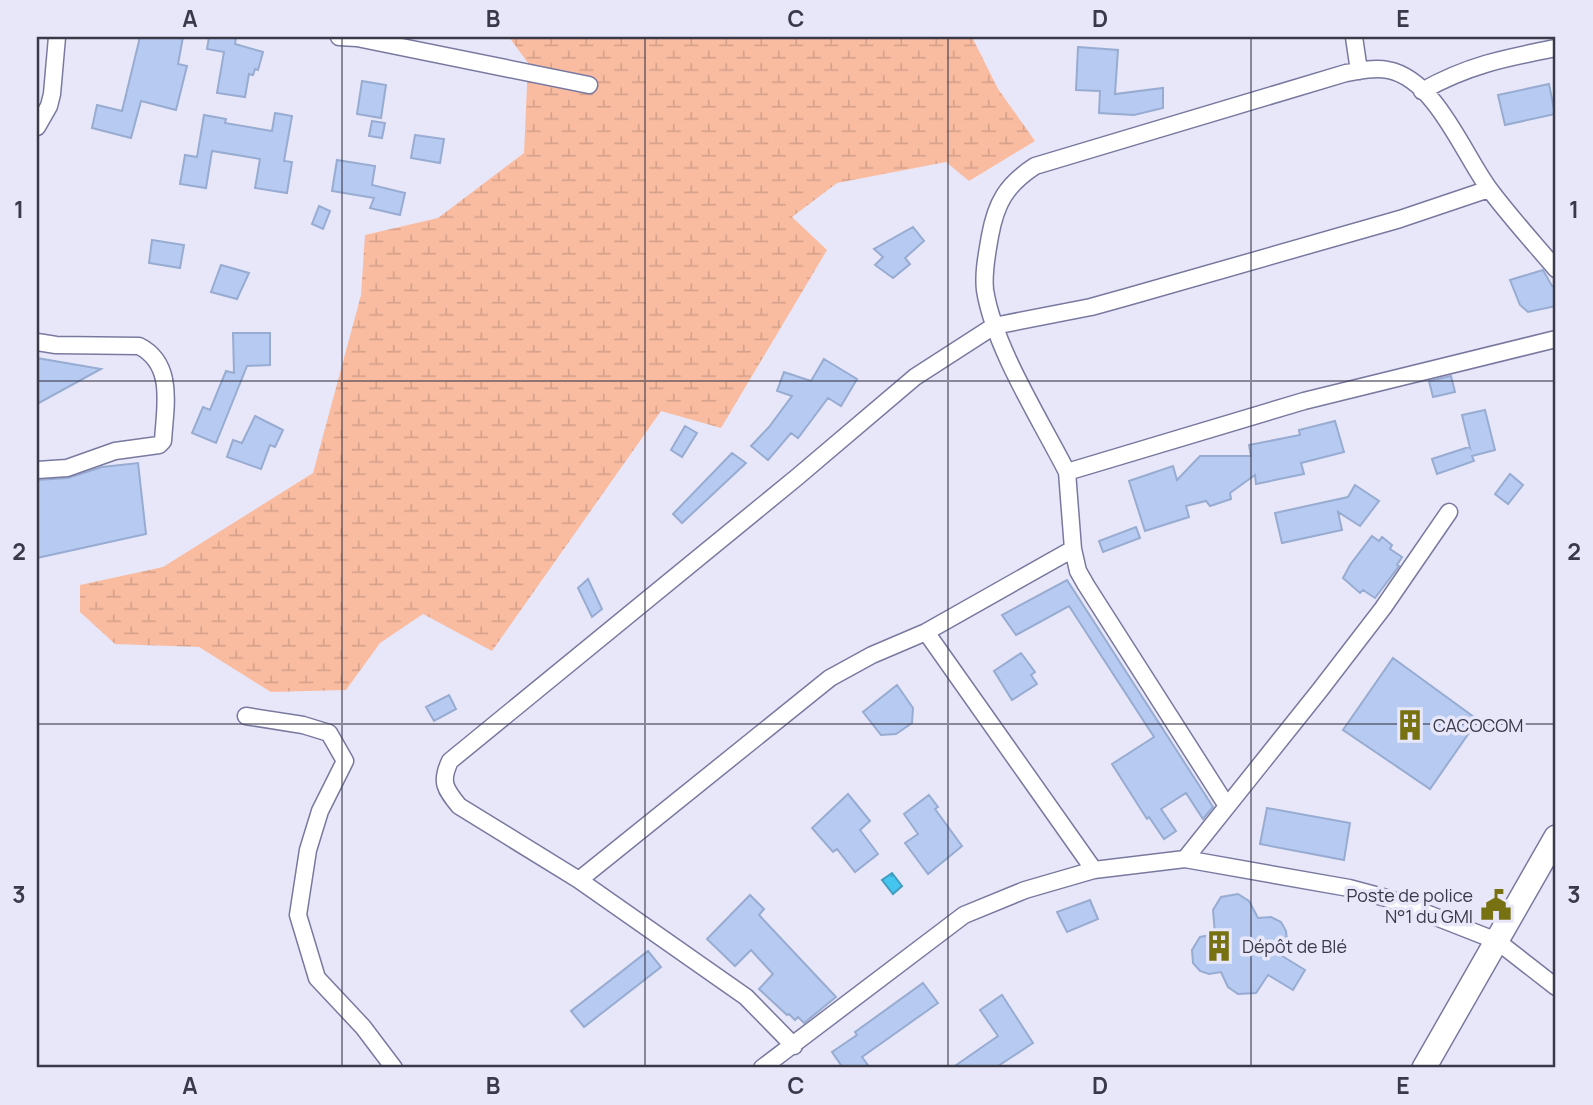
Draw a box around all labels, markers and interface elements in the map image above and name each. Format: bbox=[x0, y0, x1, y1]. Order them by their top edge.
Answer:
text: A bbox=[182, 2, 198, 34]
text: B bbox=[486, 2, 500, 34]
text: C bbox=[788, 2, 805, 34]
text: D bbox=[1092, 2, 1108, 34]
text: E bbox=[1396, 2, 1410, 34]
text: 1 bbox=[14, 193, 24, 225]
text: 1 bbox=[1569, 193, 1579, 225]
text: 2 bbox=[12, 535, 26, 567]
text: 2 bbox=[1567, 535, 1581, 567]
building icon: CACOCOM bbox=[1393, 708, 1427, 742]
place label: CACOCOM bbox=[1433, 713, 1524, 737]
text: 3 bbox=[12, 878, 26, 910]
text: 3 bbox=[1567, 878, 1581, 910]
place label: Poste de police N°1 du GMI bbox=[1347, 883, 1473, 928]
public building icon: Poste de police N°1 du GMI bbox=[1479, 888, 1513, 922]
building icon: Dépôt de Blé bbox=[1202, 929, 1236, 963]
place label: Dépôt de Blé bbox=[1242, 934, 1347, 958]
text: A bbox=[182, 1069, 198, 1101]
text: B bbox=[486, 1069, 500, 1101]
text: C bbox=[788, 1069, 805, 1101]
text: D bbox=[1092, 1069, 1108, 1101]
text: E bbox=[1396, 1069, 1410, 1101]

